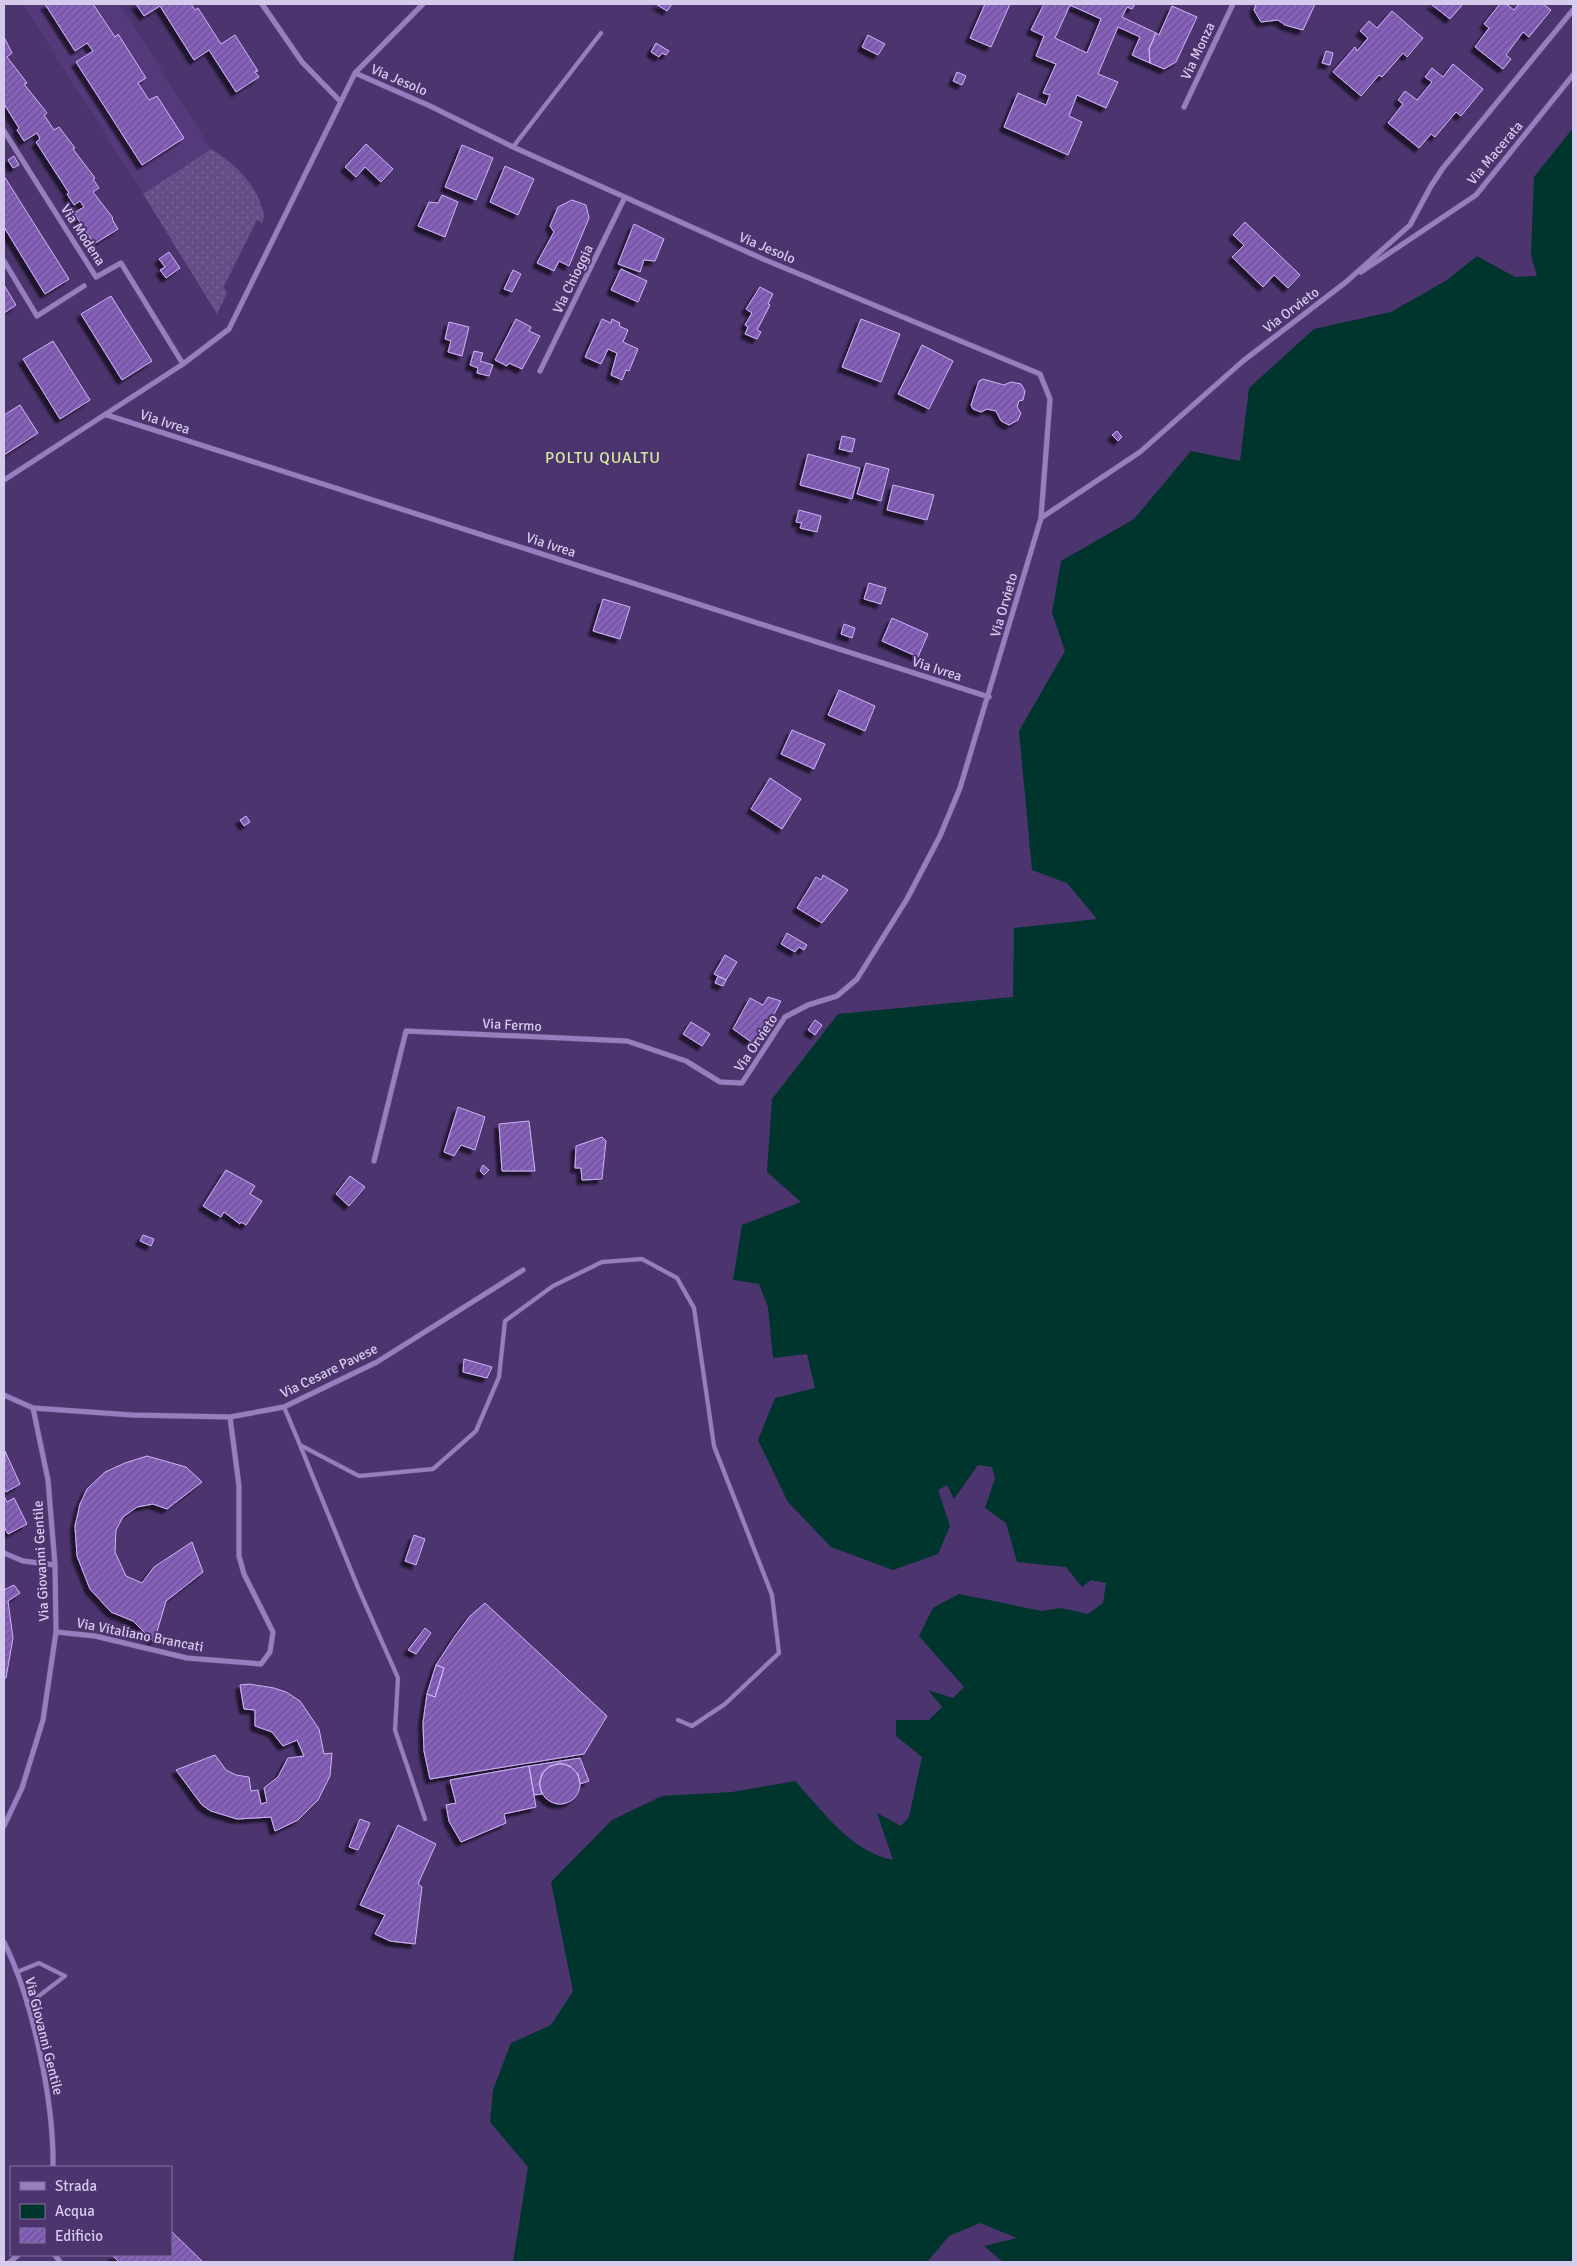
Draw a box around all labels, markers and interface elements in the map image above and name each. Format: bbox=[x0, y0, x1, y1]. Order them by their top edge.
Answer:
street label: Via Monza bbox=[1177, 19, 1219, 83]
street label: Via Jesolo bbox=[368, 60, 430, 100]
street label: Via Macerata bbox=[1463, 118, 1527, 188]
street label: Via Modena bbox=[57, 201, 109, 269]
street label: Via Jesolo bbox=[736, 228, 798, 268]
street label: Via Chioggia bbox=[549, 242, 597, 316]
street label: Via Orvieto bbox=[1260, 283, 1322, 337]
street label: Via Ivrea bbox=[138, 406, 192, 438]
district label: POLTU QUALTU bbox=[545, 448, 661, 468]
street label: Via Ivrea bbox=[524, 529, 578, 561]
street label: Via Orvieto bbox=[987, 571, 1021, 639]
street label: Via Ivrea bbox=[910, 653, 964, 685]
street label: Via Orvieto bbox=[731, 1011, 781, 1075]
street label: Via Fermo bbox=[482, 1015, 542, 1035]
street label: Via Cesare Pavese bbox=[277, 1340, 381, 1402]
street label: Via Giovanni Gentile bbox=[29, 1500, 53, 1622]
street label: Via Vitaliano Brancati bbox=[75, 1614, 205, 1656]
street label: Via Giovanni Gentile bbox=[21, 1975, 67, 2097]
legend bbox=[10, 2166, 172, 2256]
text: Strada bbox=[55, 2177, 97, 2195]
text: Acqua bbox=[55, 2202, 95, 2220]
text: Edificio bbox=[55, 2227, 103, 2245]

